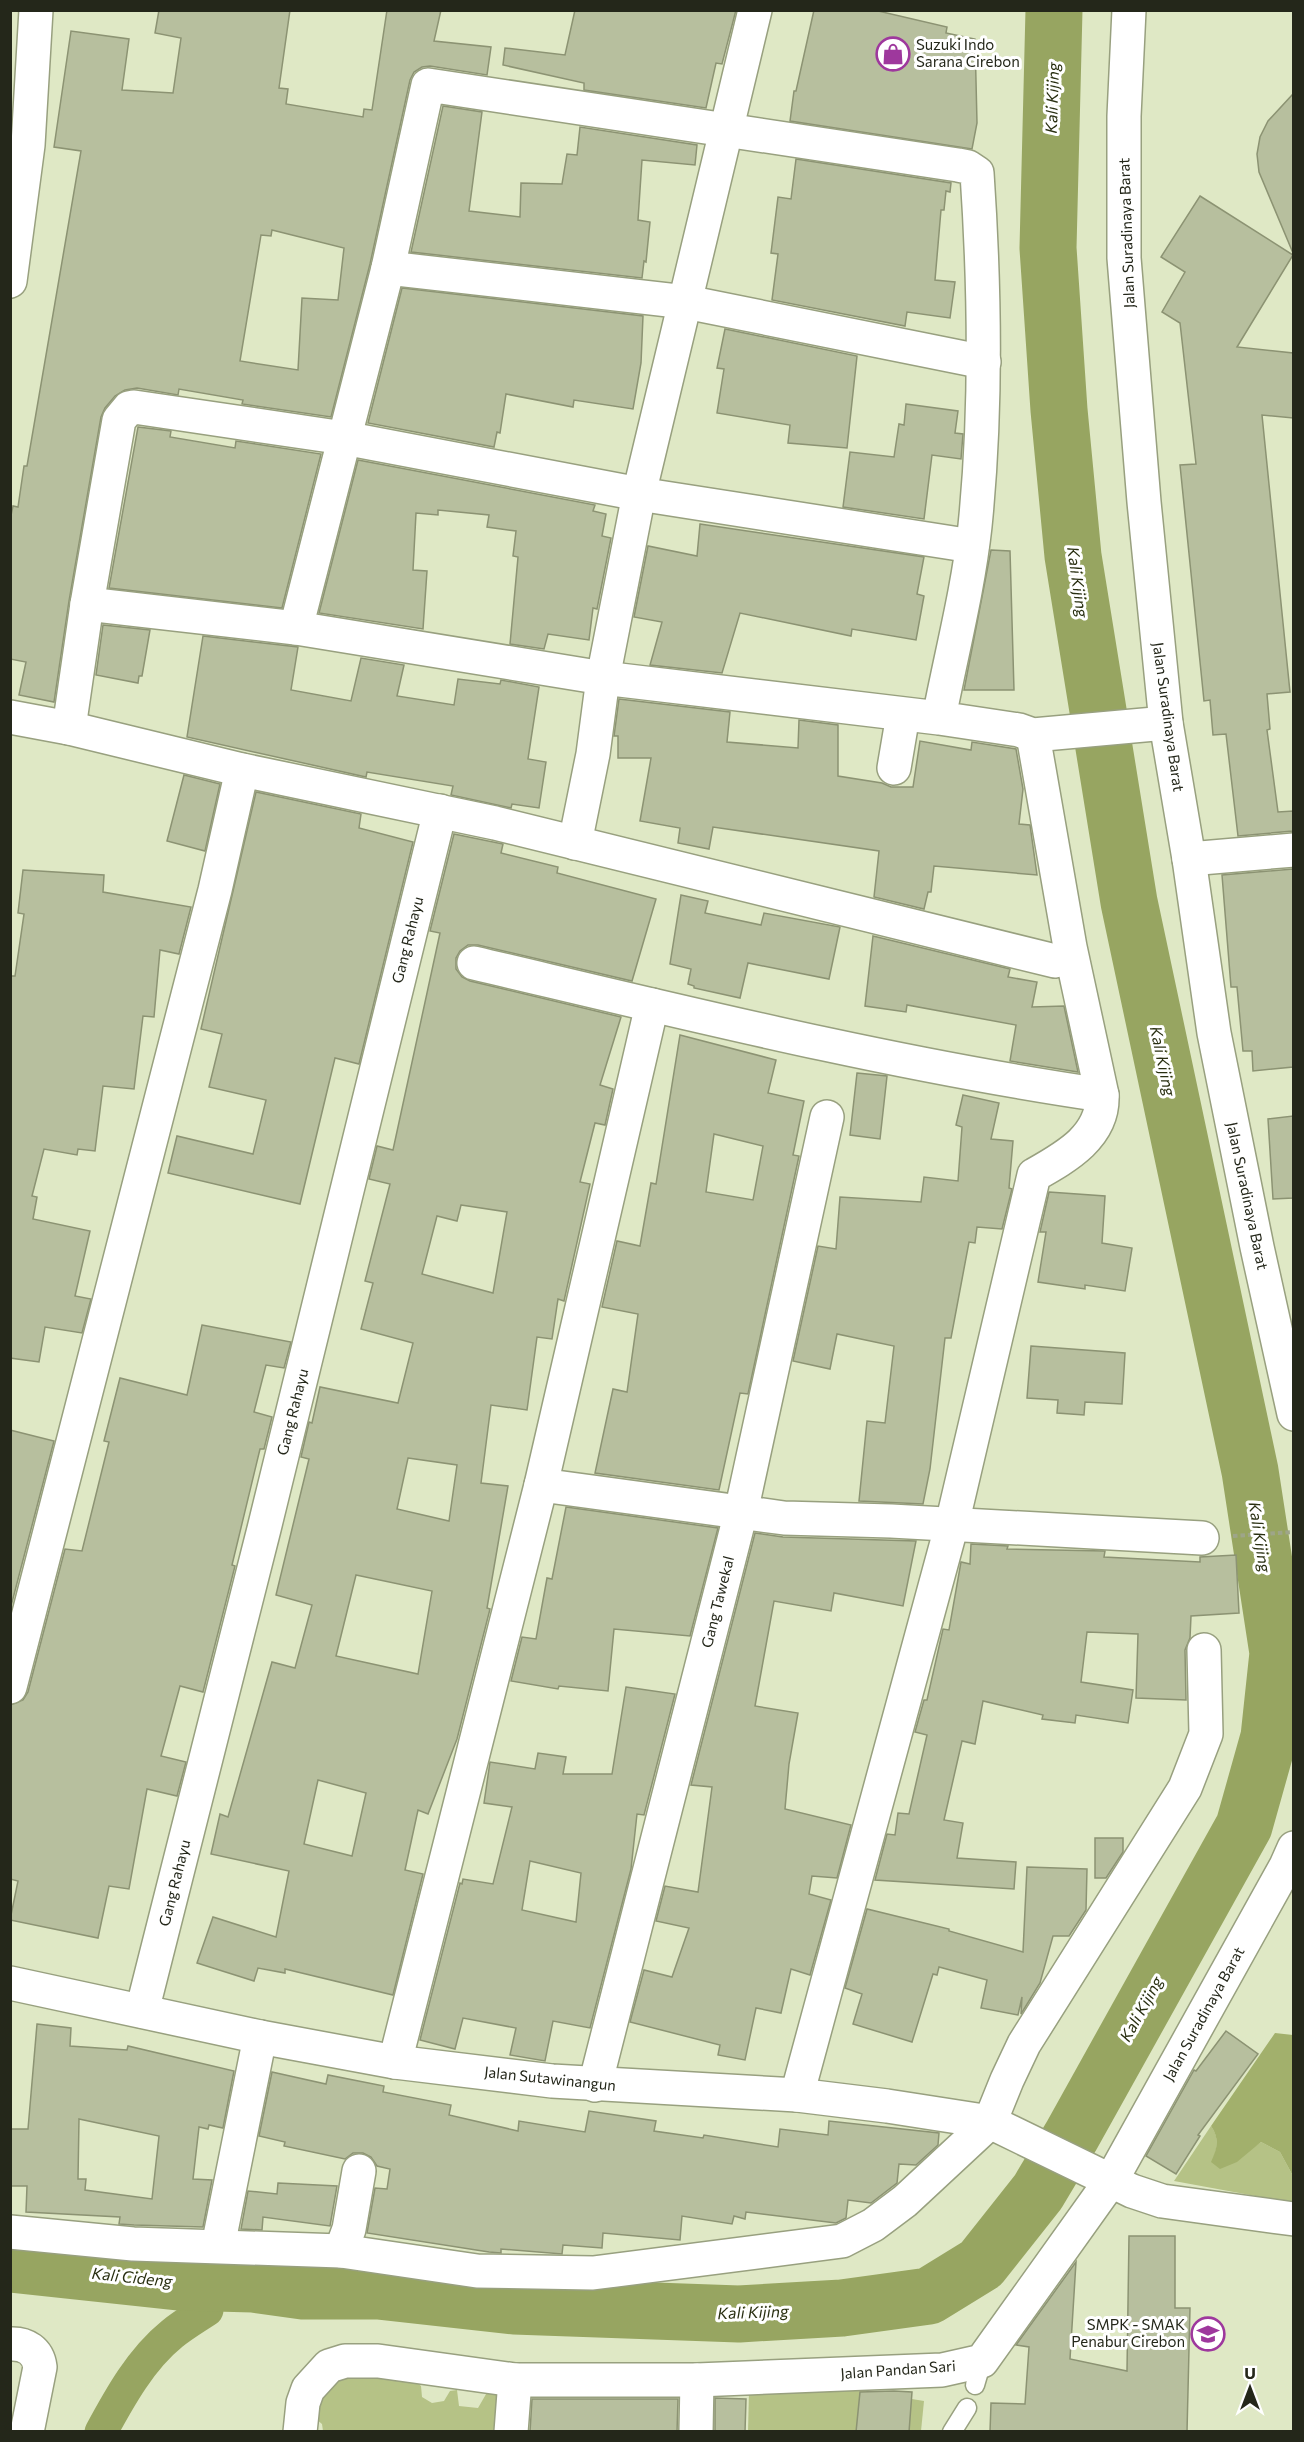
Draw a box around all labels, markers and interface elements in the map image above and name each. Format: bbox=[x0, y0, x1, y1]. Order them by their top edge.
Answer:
place label: Suzuki Indo Sarana Cirebon bbox=[916, 35, 1020, 70]
shop icon: Suzuki Indo Sarana Cirebon bbox=[875, 36, 911, 72]
water label: Kali Kijing bbox=[1041, 61, 1062, 134]
street label: Jalan Suradinaya Barat bbox=[1114, 157, 1138, 309]
water label: Kali Kijing bbox=[1064, 545, 1093, 620]
street label: Jalan Suradinaya Barat bbox=[1150, 641, 1188, 793]
street label: Gang Rahayu bbox=[388, 895, 426, 985]
water label: Kali Kijing bbox=[1147, 1024, 1180, 1099]
street label: Jalan Suradinaya Barat bbox=[1224, 1120, 1272, 1271]
street label: Gang Rahayu bbox=[273, 1367, 311, 1457]
water label: Kali Kijing bbox=[1246, 1500, 1276, 1575]
street label: Gang Tawekal bbox=[697, 1554, 737, 1649]
street label: Gang Rahayu bbox=[155, 1838, 193, 1928]
street label: Jalan Suradinaya Barat bbox=[1159, 1943, 1248, 2084]
water label: Kali Kijing bbox=[1115, 1972, 1167, 2045]
street label: Jalan Sutawinangun bbox=[483, 2062, 617, 2094]
water label: Kali Cideng bbox=[91, 2263, 175, 2290]
water label: Kali Kijing bbox=[717, 2301, 790, 2322]
place label: SMPK - SMAK Penabur Cirebon bbox=[1071, 2315, 1185, 2350]
school or university icon: SMPK - SMAK Penabur Cirebon bbox=[1190, 2316, 1226, 2352]
street label: Jalan Pandan Sari bbox=[840, 2356, 956, 2382]
north arrow bbox=[1220, 2358, 1280, 2418]
text: U bbox=[1244, 2363, 1256, 2382]

